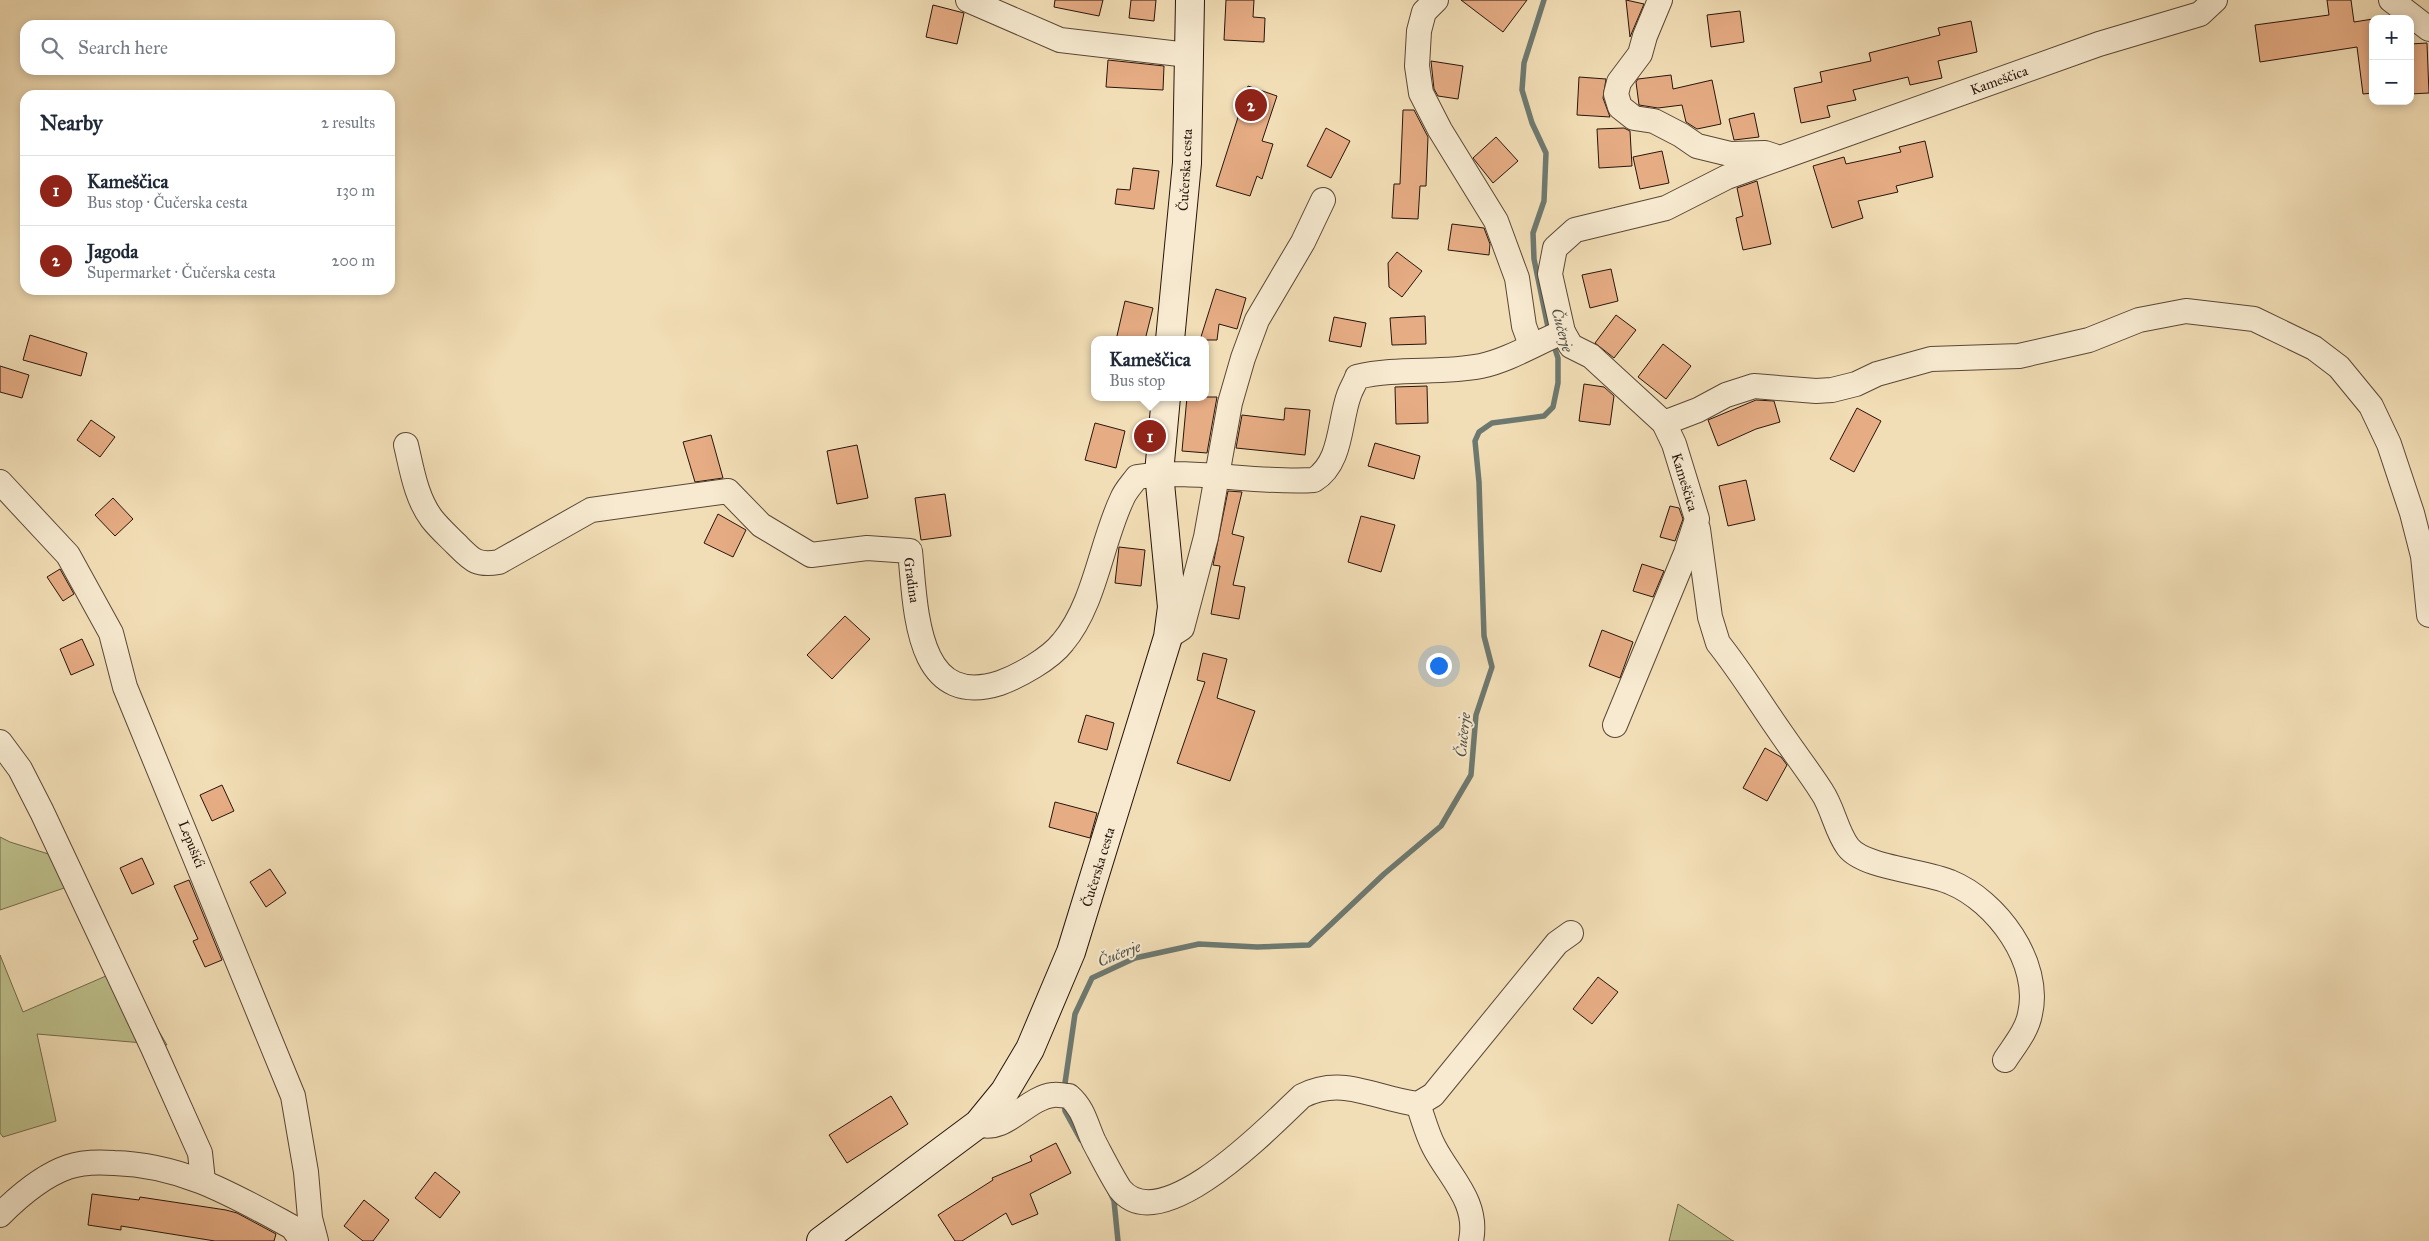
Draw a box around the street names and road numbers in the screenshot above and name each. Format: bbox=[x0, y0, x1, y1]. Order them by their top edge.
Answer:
street label: Kameščica bbox=[1968, 62, 2030, 99]
street label: Čučerska cesta bbox=[1173, 128, 1196, 212]
street label: Kameščica bbox=[1668, 451, 1701, 513]
street label: Gradina bbox=[900, 556, 923, 604]
street label: Lepušići bbox=[174, 818, 209, 870]
street label: Čučerska cesta bbox=[1076, 825, 1119, 909]

